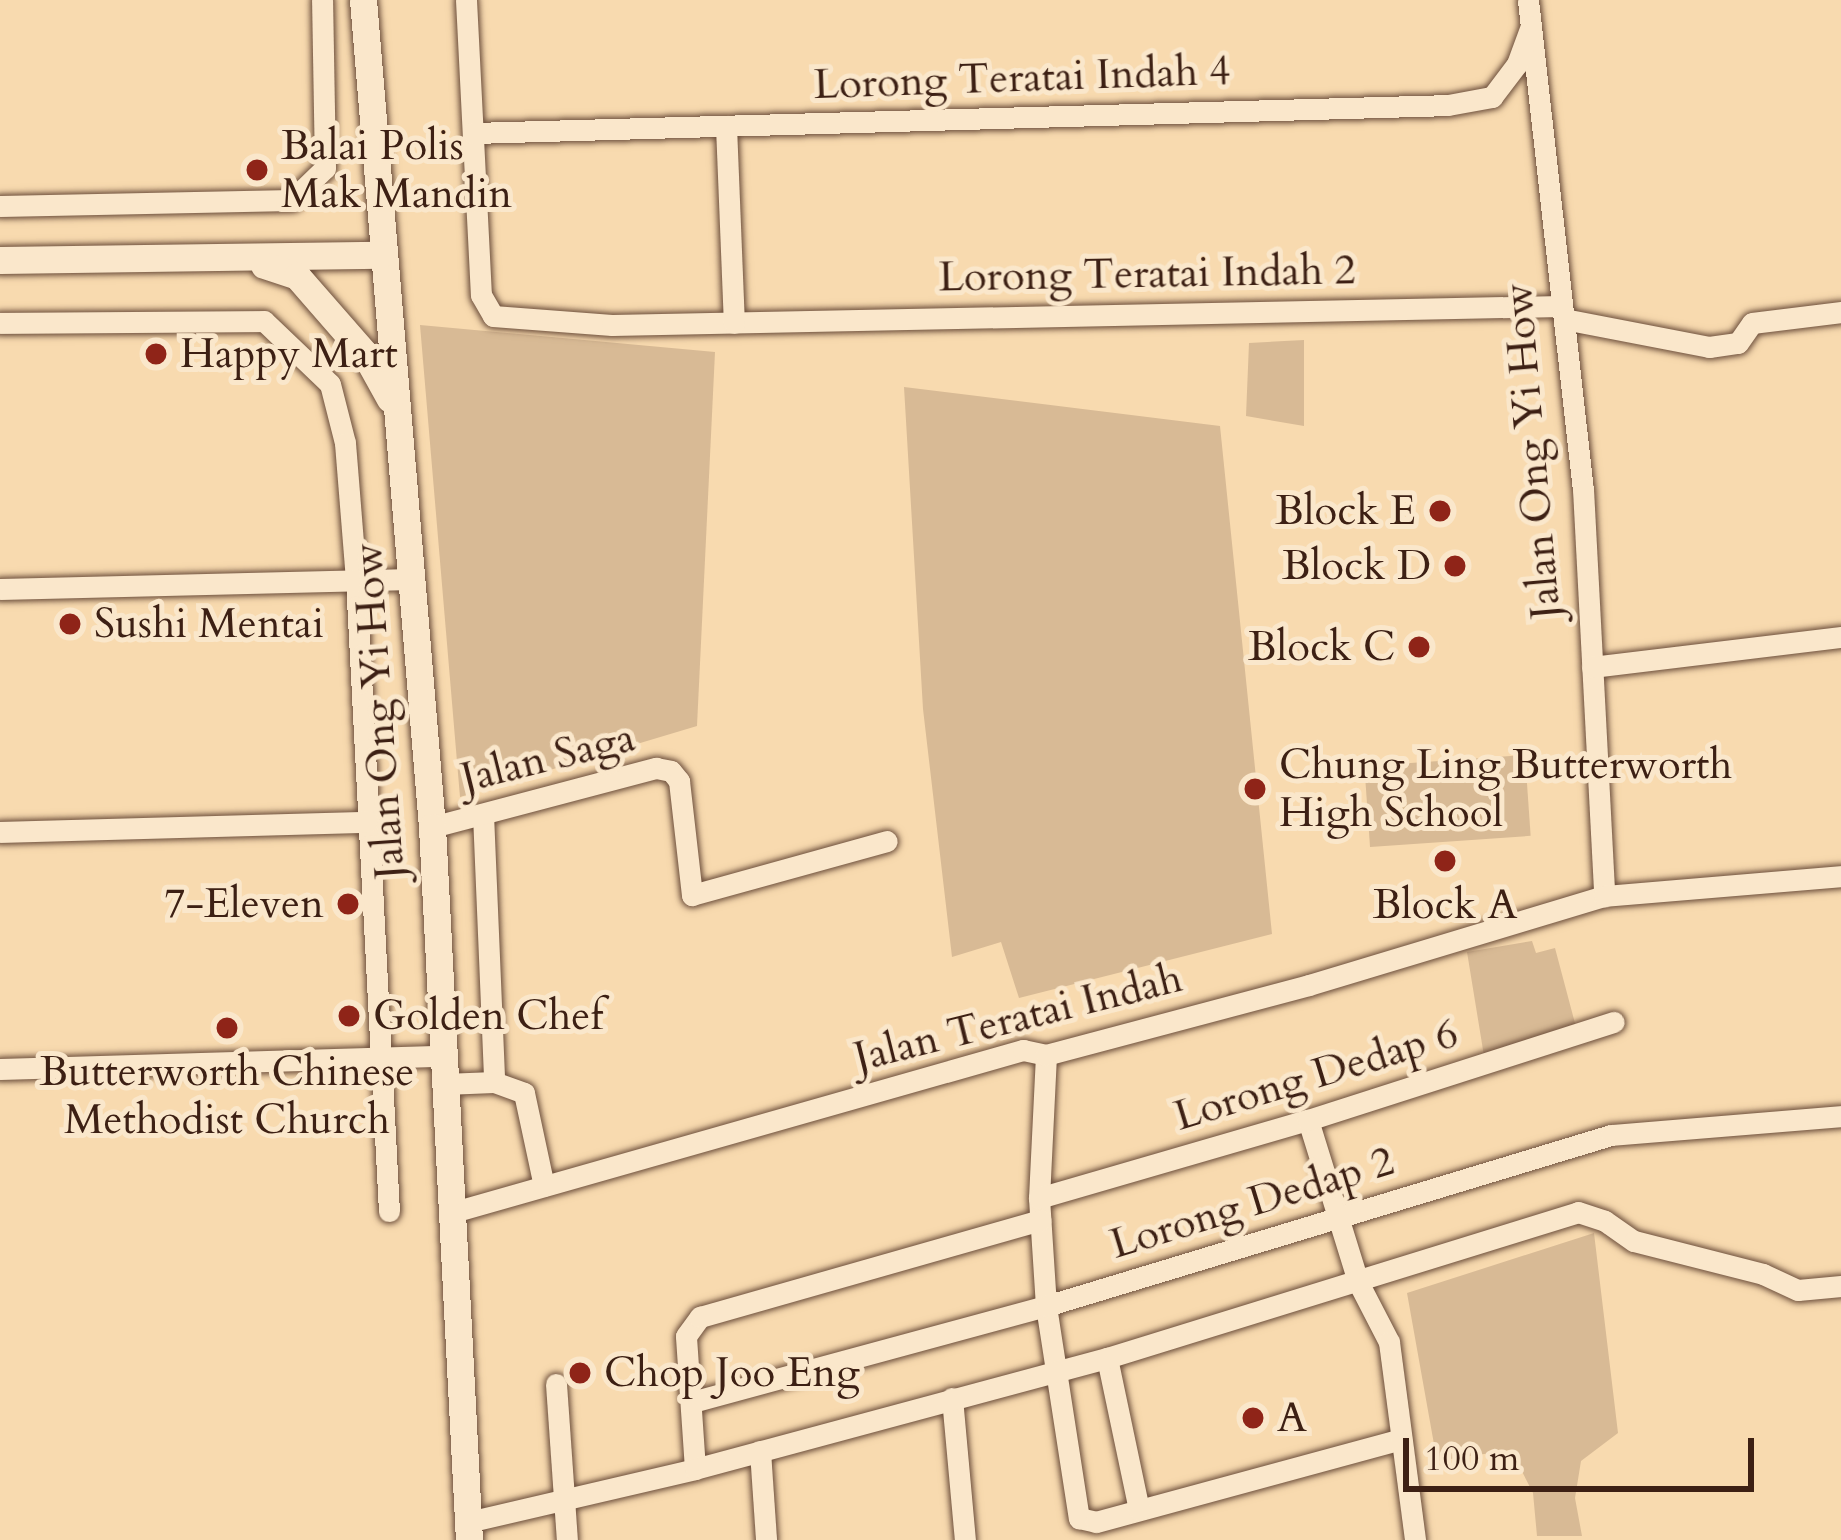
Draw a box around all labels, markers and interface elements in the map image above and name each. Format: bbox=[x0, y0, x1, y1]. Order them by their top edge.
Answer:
street label: Lorong Teratai Indah 4 bbox=[813, 46, 1231, 110]
place label: Balai Polis Mak Mandin bbox=[281, 121, 512, 219]
marker: Balai Polis Mak Mandin bbox=[244, 157, 270, 183]
street label: Lorong Teratai Indah 2 bbox=[938, 245, 1356, 303]
street label: Jalan Ong Yi How bbox=[1492, 281, 1572, 621]
place label: Happy Mart bbox=[180, 329, 398, 379]
marker: Happy Mart bbox=[143, 341, 169, 367]
place label: Block E bbox=[1275, 486, 1416, 536]
marker: Block E bbox=[1427, 498, 1453, 524]
street label: Jalan Ong Yi How bbox=[342, 541, 416, 881]
place label: Block D bbox=[1282, 541, 1431, 591]
marker: Block D bbox=[1442, 553, 1468, 579]
place label: Sushi Mentai bbox=[94, 599, 324, 649]
marker: Sushi Mentai bbox=[57, 611, 83, 637]
place label: Block C bbox=[1248, 622, 1395, 672]
marker: Block C bbox=[1406, 634, 1432, 660]
street label: Jalan Saga bbox=[456, 712, 640, 804]
place label: Chung Ling Butterworth High School bbox=[1279, 740, 1732, 838]
marker: Chung Ling Butterworth High School bbox=[1242, 776, 1268, 802]
marker: Block A bbox=[1432, 848, 1458, 874]
place label: 7-Eleven bbox=[164, 879, 324, 929]
place label: Block A bbox=[1373, 880, 1517, 930]
marker: 7-Eleven bbox=[335, 891, 361, 917]
street label: Jalan Teratai Indah bbox=[849, 953, 1187, 1083]
place label: Golden Chef bbox=[373, 991, 603, 1041]
marker: Golden Chef bbox=[336, 1003, 362, 1029]
street label: Lorong Dedap 6 bbox=[1168, 1008, 1464, 1142]
marker: Butterworth Chinese Methodist Church bbox=[214, 1015, 240, 1041]
place label: Butterworth Chinese Methodist Church bbox=[40, 1047, 414, 1146]
street label: Lorong Dedap 2 bbox=[1104, 1136, 1400, 1270]
place label: Chop Joo Eng bbox=[604, 1348, 860, 1398]
marker: Chop Joo Eng bbox=[567, 1360, 593, 1386]
place label: A bbox=[1277, 1393, 1307, 1443]
marker: A bbox=[1240, 1405, 1266, 1431]
scale bar bbox=[1409, 1414, 1760, 1488]
text: 100 m bbox=[1424, 1434, 1519, 1483]

